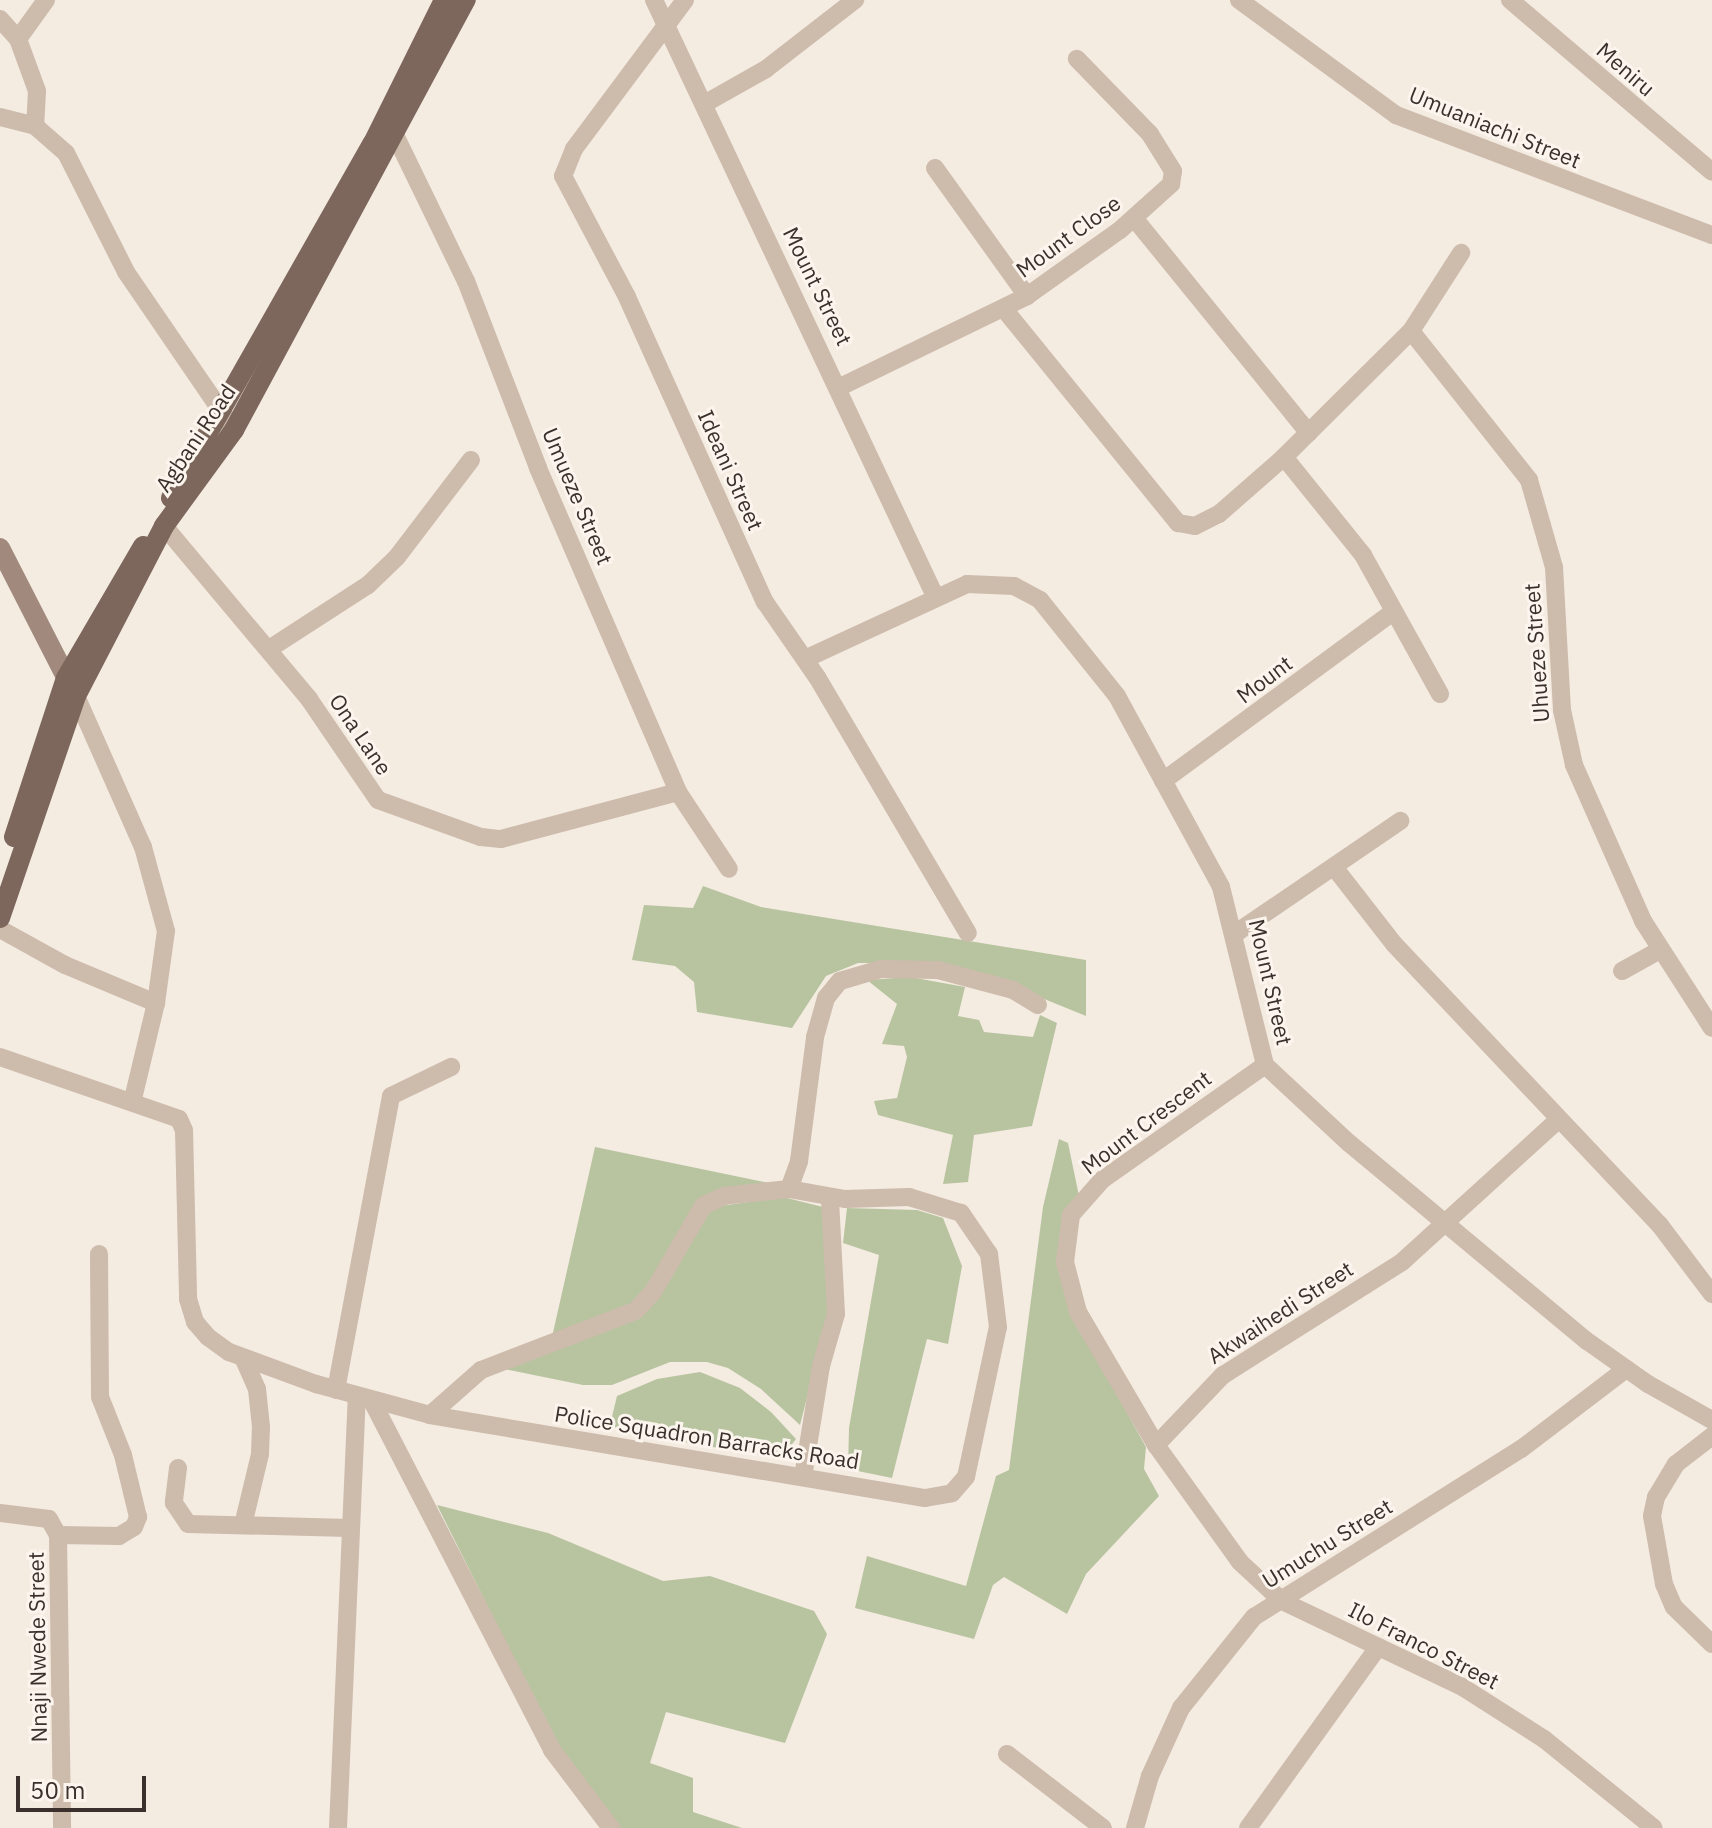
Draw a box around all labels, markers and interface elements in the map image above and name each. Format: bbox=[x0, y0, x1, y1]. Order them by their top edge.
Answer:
street label: Meniru bbox=[1591, 37, 1661, 101]
street label: Umuaniachi Street bbox=[1405, 81, 1585, 173]
street label: Mount Close bbox=[1011, 189, 1125, 283]
street label: Mount Street bbox=[778, 222, 858, 350]
street label: Agbani Road bbox=[149, 379, 241, 497]
street label: Ideani Street bbox=[693, 406, 769, 534]
street label: Umueze Street bbox=[537, 424, 619, 568]
street label: Uhueze Street bbox=[1518, 583, 1554, 723]
street label: Mount bbox=[1231, 650, 1297, 708]
street label: Ona Lane bbox=[324, 688, 398, 780]
street label: Mount Street bbox=[1244, 916, 1298, 1048]
street label: Mount Crescent bbox=[1076, 1065, 1216, 1179]
street label: Akwaihedi Street bbox=[1202, 1255, 1358, 1369]
street label: Police Squadron Barracks Road bbox=[553, 1400, 861, 1474]
street label: Umuchu Street bbox=[1257, 1493, 1397, 1593]
street label: Nnaji Nwede Street bbox=[22, 1551, 52, 1743]
street label: Ilo Franco Street bbox=[1344, 1596, 1504, 1694]
scale bar bbox=[20, 1760, 150, 1810]
text: 50 m bbox=[30, 1774, 85, 1806]

